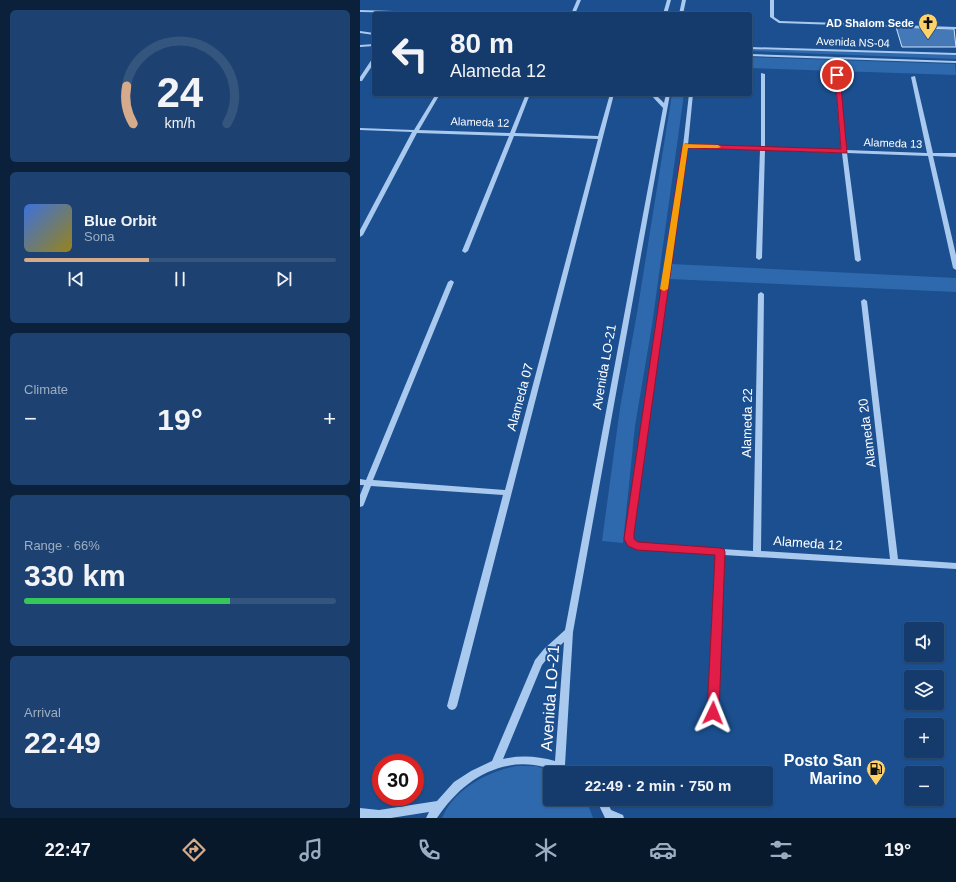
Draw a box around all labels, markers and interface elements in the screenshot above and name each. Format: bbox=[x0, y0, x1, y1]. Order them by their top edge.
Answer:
church icon: AD Shalom Sede bbox=[917, 12, 939, 40]
place label: AD Shalom Sede bbox=[826, 17, 914, 29]
icon: left bbox=[384, 28, 436, 80]
text: 80 m bbox=[450, 28, 514, 59]
street label: Avenida NS-04 bbox=[816, 35, 890, 49]
pin bbox=[820, 58, 854, 92]
text: Alameda 12 bbox=[450, 61, 546, 81]
icon: arrive bbox=[826, 64, 848, 86]
text: 24 bbox=[157, 69, 203, 116]
text: km/h bbox=[165, 114, 196, 130]
street label: Alameda 12 bbox=[450, 115, 510, 129]
street label: Alameda 13 bbox=[863, 136, 923, 150]
text: Blue Orbit bbox=[84, 212, 157, 229]
text: Sona bbox=[84, 229, 114, 244]
icon: previous bbox=[65, 268, 87, 290]
icon: pause bbox=[169, 268, 191, 290]
icon: next bbox=[273, 268, 295, 290]
street label: Avenida LO-21 bbox=[589, 323, 619, 411]
street label: Alameda 07 bbox=[504, 362, 536, 432]
text: Climate bbox=[24, 382, 68, 397]
street label: Alameda 22 bbox=[739, 388, 755, 458]
street label: Alameda 20 bbox=[855, 398, 879, 468]
text: 19° bbox=[157, 403, 203, 436]
text: − bbox=[24, 406, 37, 431]
text: + bbox=[323, 406, 336, 431]
street label: Alameda 12 bbox=[773, 533, 843, 553]
text: Range · 66% bbox=[24, 538, 100, 553]
text: 330 km bbox=[24, 559, 126, 592]
map controls bbox=[904, 622, 944, 806]
button: sound bbox=[904, 622, 944, 662]
street label: Avenida LO-21 bbox=[538, 644, 562, 752]
button: layers bbox=[904, 670, 944, 710]
position arrow bbox=[692, 692, 734, 734]
text: Arrival bbox=[24, 705, 61, 720]
button: + bbox=[904, 718, 944, 758]
text: 22:49 bbox=[24, 726, 101, 759]
place label: Posto San Marino bbox=[784, 752, 862, 787]
speed limit sign: 30 bbox=[372, 754, 424, 806]
fuel station icon: Posto San Marino bbox=[865, 758, 887, 786]
button: − bbox=[904, 766, 944, 806]
text: 22:49 · 2 min · 750 m bbox=[585, 777, 731, 794]
icon: directions bbox=[180, 836, 208, 864]
icon: music bbox=[297, 836, 325, 864]
icon: phone bbox=[415, 836, 443, 864]
icon: climate bbox=[532, 836, 560, 864]
icon: car bbox=[649, 836, 677, 864]
icon: filters bbox=[767, 836, 795, 864]
text: 22:47 bbox=[45, 840, 91, 860]
text: 19° bbox=[884, 840, 911, 860]

